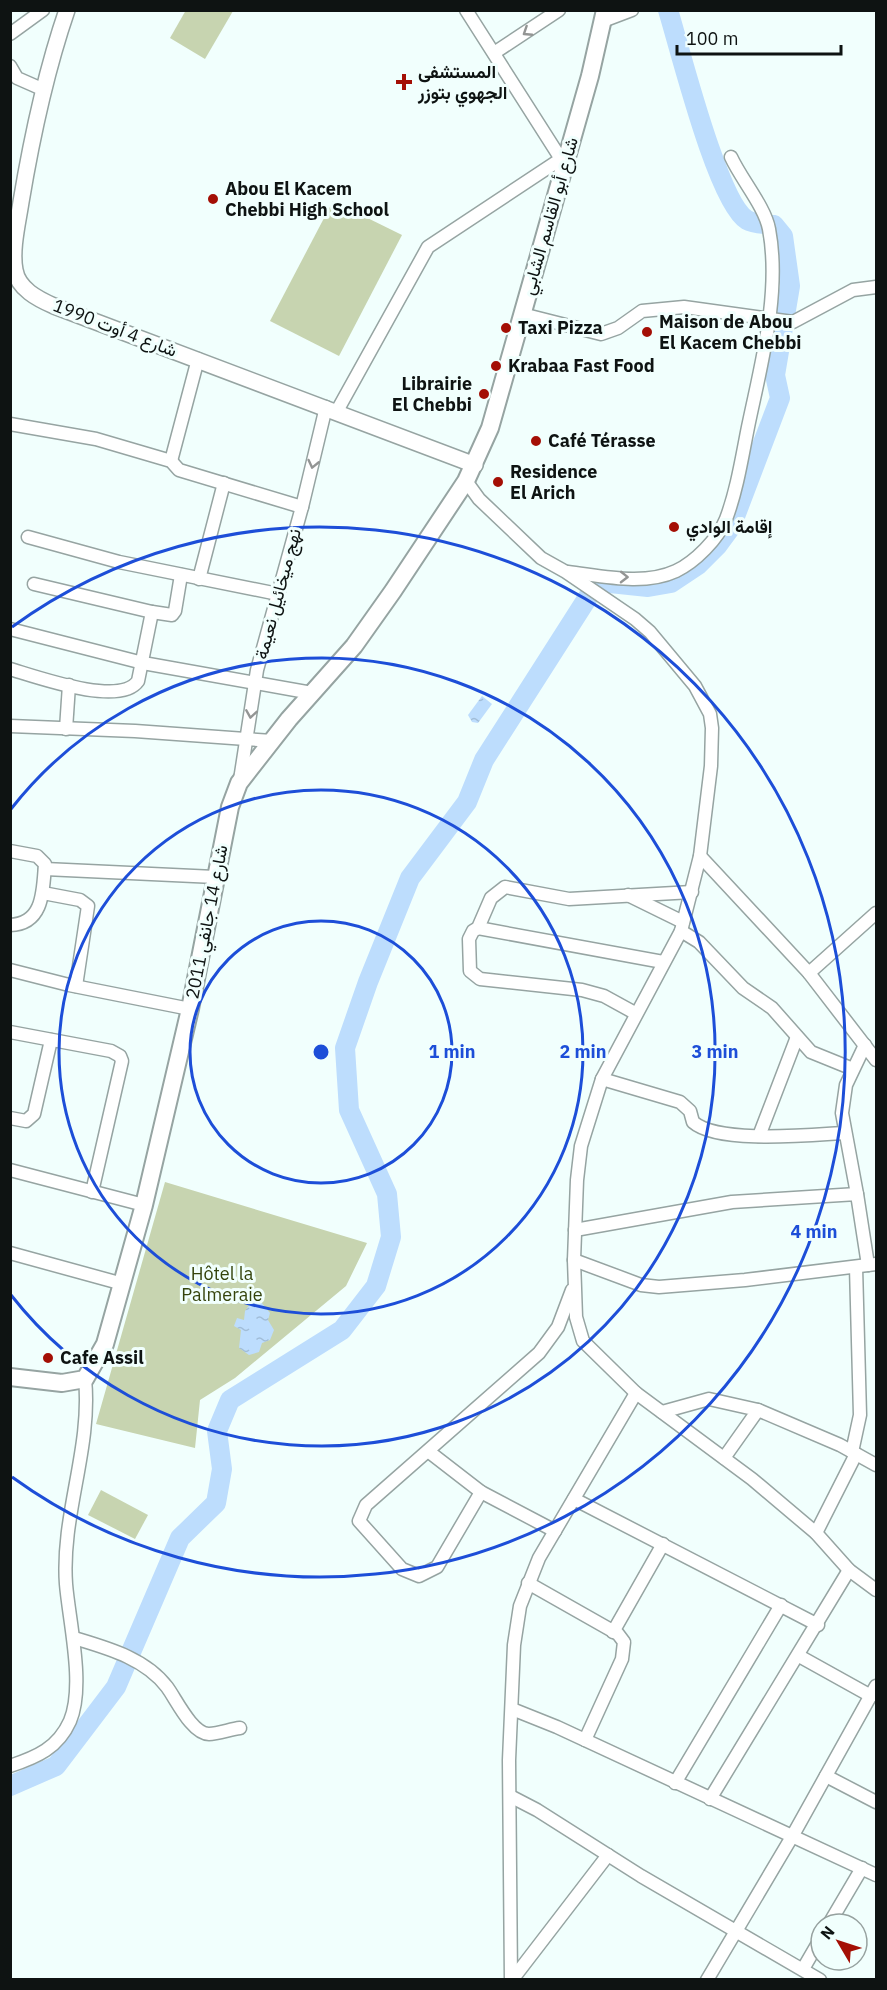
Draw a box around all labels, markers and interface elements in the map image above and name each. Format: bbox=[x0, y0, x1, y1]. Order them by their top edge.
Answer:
scale bar bbox=[677, 18, 840, 56]
one-way arrow bbox=[523, 24, 533, 36]
text: 100 m bbox=[686, 27, 738, 50]
place label: المستشفى الجهوي بتوزر bbox=[417, 60, 508, 108]
marker: المستشفى الجهوي بتوزر bbox=[395, 73, 413, 91]
street label: شارع أبو القاسم الشابي bbox=[516, 134, 587, 298]
place label: Abou El Kacem Chebbi High School bbox=[225, 177, 390, 221]
marker: Abou El Kacem Chebbi High School bbox=[206, 192, 220, 206]
street label: شارع 4 أوت 1990 bbox=[50, 293, 180, 363]
place label: Maison de Abou El Kacem Chebbi bbox=[659, 310, 802, 354]
place label: Taxi Pizza bbox=[518, 316, 603, 339]
marker: Taxi Pizza bbox=[499, 321, 513, 335]
marker: Maison de Abou El Kacem Chebbi bbox=[640, 325, 654, 339]
place label: Krabaa Fast Food bbox=[508, 354, 655, 377]
marker: Krabaa Fast Food bbox=[489, 359, 503, 373]
place label: Librairie El Chebbi bbox=[392, 372, 472, 416]
marker: Librairie El Chebbi bbox=[477, 387, 491, 401]
place label: Café Térasse bbox=[548, 429, 656, 452]
marker: Café Térasse bbox=[529, 434, 543, 448]
one-way arrow bbox=[307, 459, 320, 469]
place label: Residence El Arich bbox=[510, 460, 597, 504]
marker: Residence El Arich bbox=[491, 475, 505, 489]
place label: إقامة الوادي bbox=[686, 515, 772, 542]
marker: إقامة الوادي bbox=[667, 520, 681, 534]
street label: نهج ميخائيل نعيمة bbox=[249, 526, 307, 662]
one-way arrow bbox=[620, 571, 629, 584]
one-way arrow bbox=[245, 709, 257, 719]
street label: شارع 14 جانفي 2011 bbox=[180, 843, 237, 1002]
text: 1 min bbox=[428, 1040, 476, 1063]
text: 2 min bbox=[559, 1040, 607, 1063]
text: 3 min bbox=[691, 1040, 739, 1063]
centre of rings bbox=[311, 1042, 331, 1062]
text: 4 min bbox=[790, 1220, 838, 1243]
park label: Hôtel la Palmeraie bbox=[181, 1262, 263, 1306]
place label: Cafe Assil bbox=[60, 1346, 144, 1369]
marker: Cafe Assil bbox=[41, 1351, 55, 1365]
north arrow bbox=[809, 1912, 869, 1972]
text: N bbox=[816, 1922, 839, 1943]

